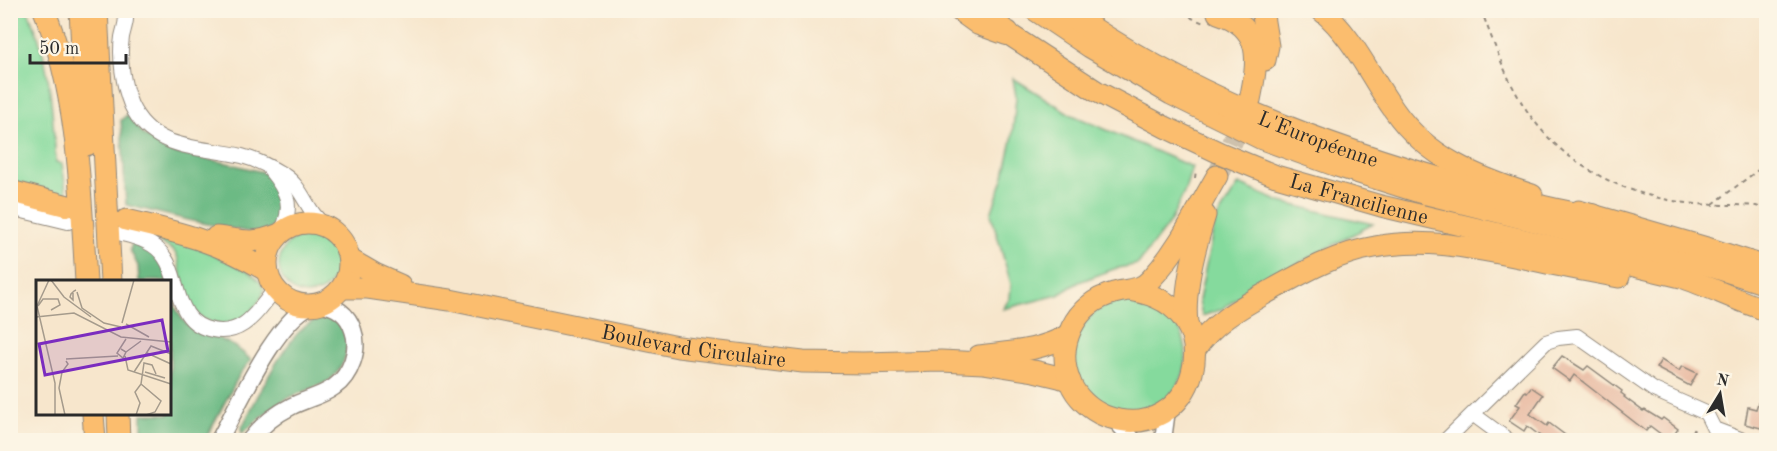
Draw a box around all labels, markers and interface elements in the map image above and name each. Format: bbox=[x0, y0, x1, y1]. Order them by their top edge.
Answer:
scale bar bbox=[30, 27, 126, 65]
text: 50 m bbox=[39, 40, 79, 58]
street label: L'Européenne bbox=[1254, 108, 1380, 172]
street label: La Francilienne bbox=[1287, 171, 1430, 229]
inset map bbox=[36, 280, 171, 415]
street label: Boulevard Circulaire bbox=[599, 322, 787, 372]
north arrow bbox=[1690, 364, 1750, 424]
text: N bbox=[1715, 372, 1731, 390]

